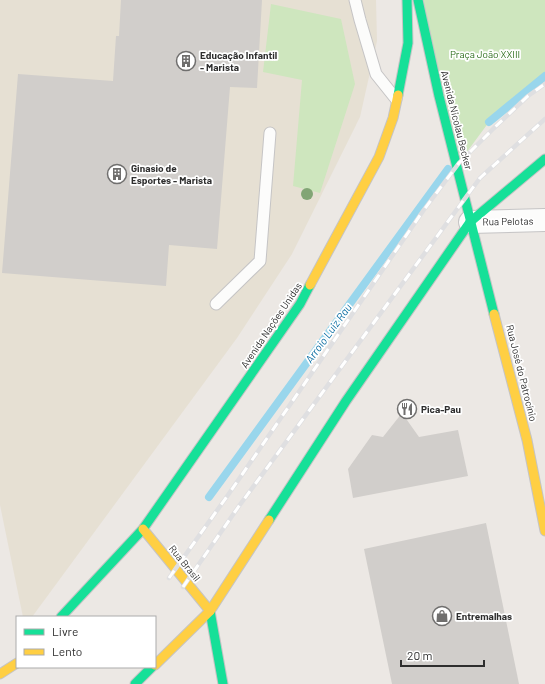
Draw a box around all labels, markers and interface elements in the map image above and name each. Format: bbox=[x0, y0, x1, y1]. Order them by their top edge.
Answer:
park label: Praça João XXIII bbox=[450, 48, 520, 60]
place label: Educação Infantil - Marista bbox=[200, 49, 277, 73]
building icon: Educação Infantil - Marista bbox=[175, 50, 197, 72]
street label: Avenida Nicolau Becker bbox=[439, 69, 475, 171]
place label: Ginasio de Esportes - Marista bbox=[131, 162, 212, 186]
building icon: Ginasio de Esportes - Marista bbox=[106, 163, 128, 185]
street label: Rua Pelotas bbox=[482, 215, 534, 227]
street label: Avenida Nações Unidas bbox=[238, 280, 304, 370]
water label: Arroio Luiz Rau bbox=[302, 301, 354, 365]
street label: Rua José do Patrocínio bbox=[504, 323, 540, 423]
restaurant icon: Pica-Pau bbox=[396, 398, 418, 420]
place label: Pica-Pau bbox=[421, 403, 461, 415]
street label: Rua Brasil bbox=[167, 542, 203, 584]
shop icon: Entremalhas bbox=[431, 605, 453, 627]
place label: Entremalhas bbox=[456, 610, 512, 622]
legend bbox=[16, 616, 156, 668]
text: Livre bbox=[52, 624, 78, 638]
scale bar bbox=[401, 642, 484, 668]
text: Lento bbox=[52, 644, 82, 658]
text: 20 m bbox=[407, 648, 433, 662]

